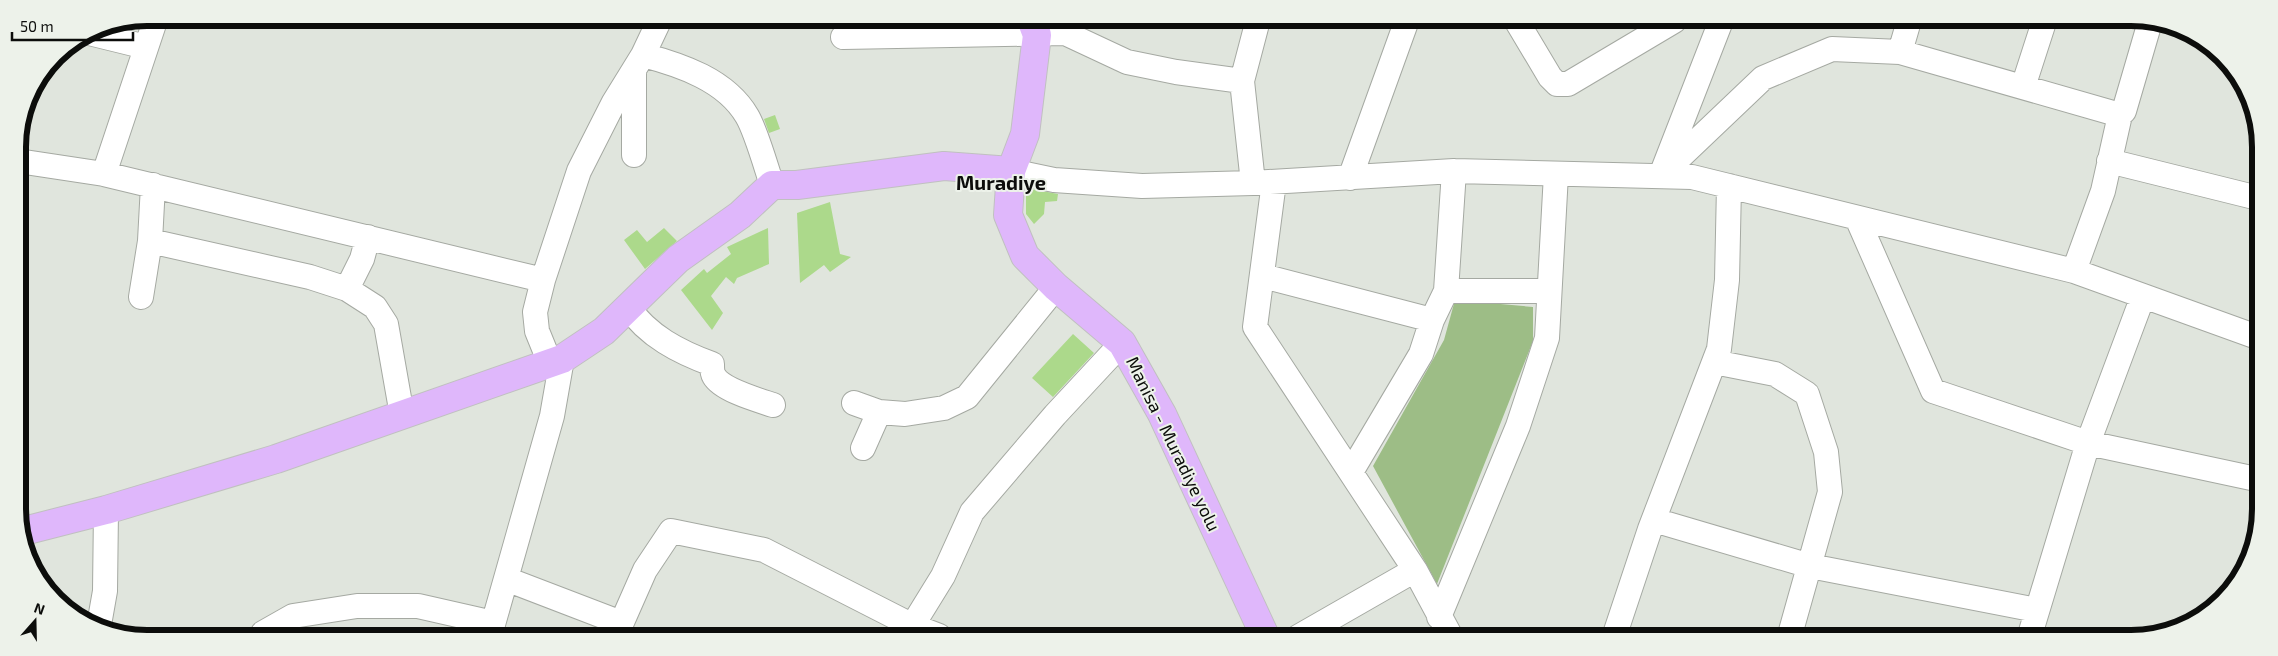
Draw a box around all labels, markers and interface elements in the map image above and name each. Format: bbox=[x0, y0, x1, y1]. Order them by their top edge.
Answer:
scale bar bbox=[12, 10, 134, 42]
text: 50 m bbox=[20, 17, 54, 35]
district label: Muradiye bbox=[956, 170, 1046, 195]
street label: Manisa - Muradiye yolu bbox=[1122, 353, 1226, 534]
north arrow bbox=[10, 596, 60, 646]
text: N bbox=[32, 599, 47, 618]

